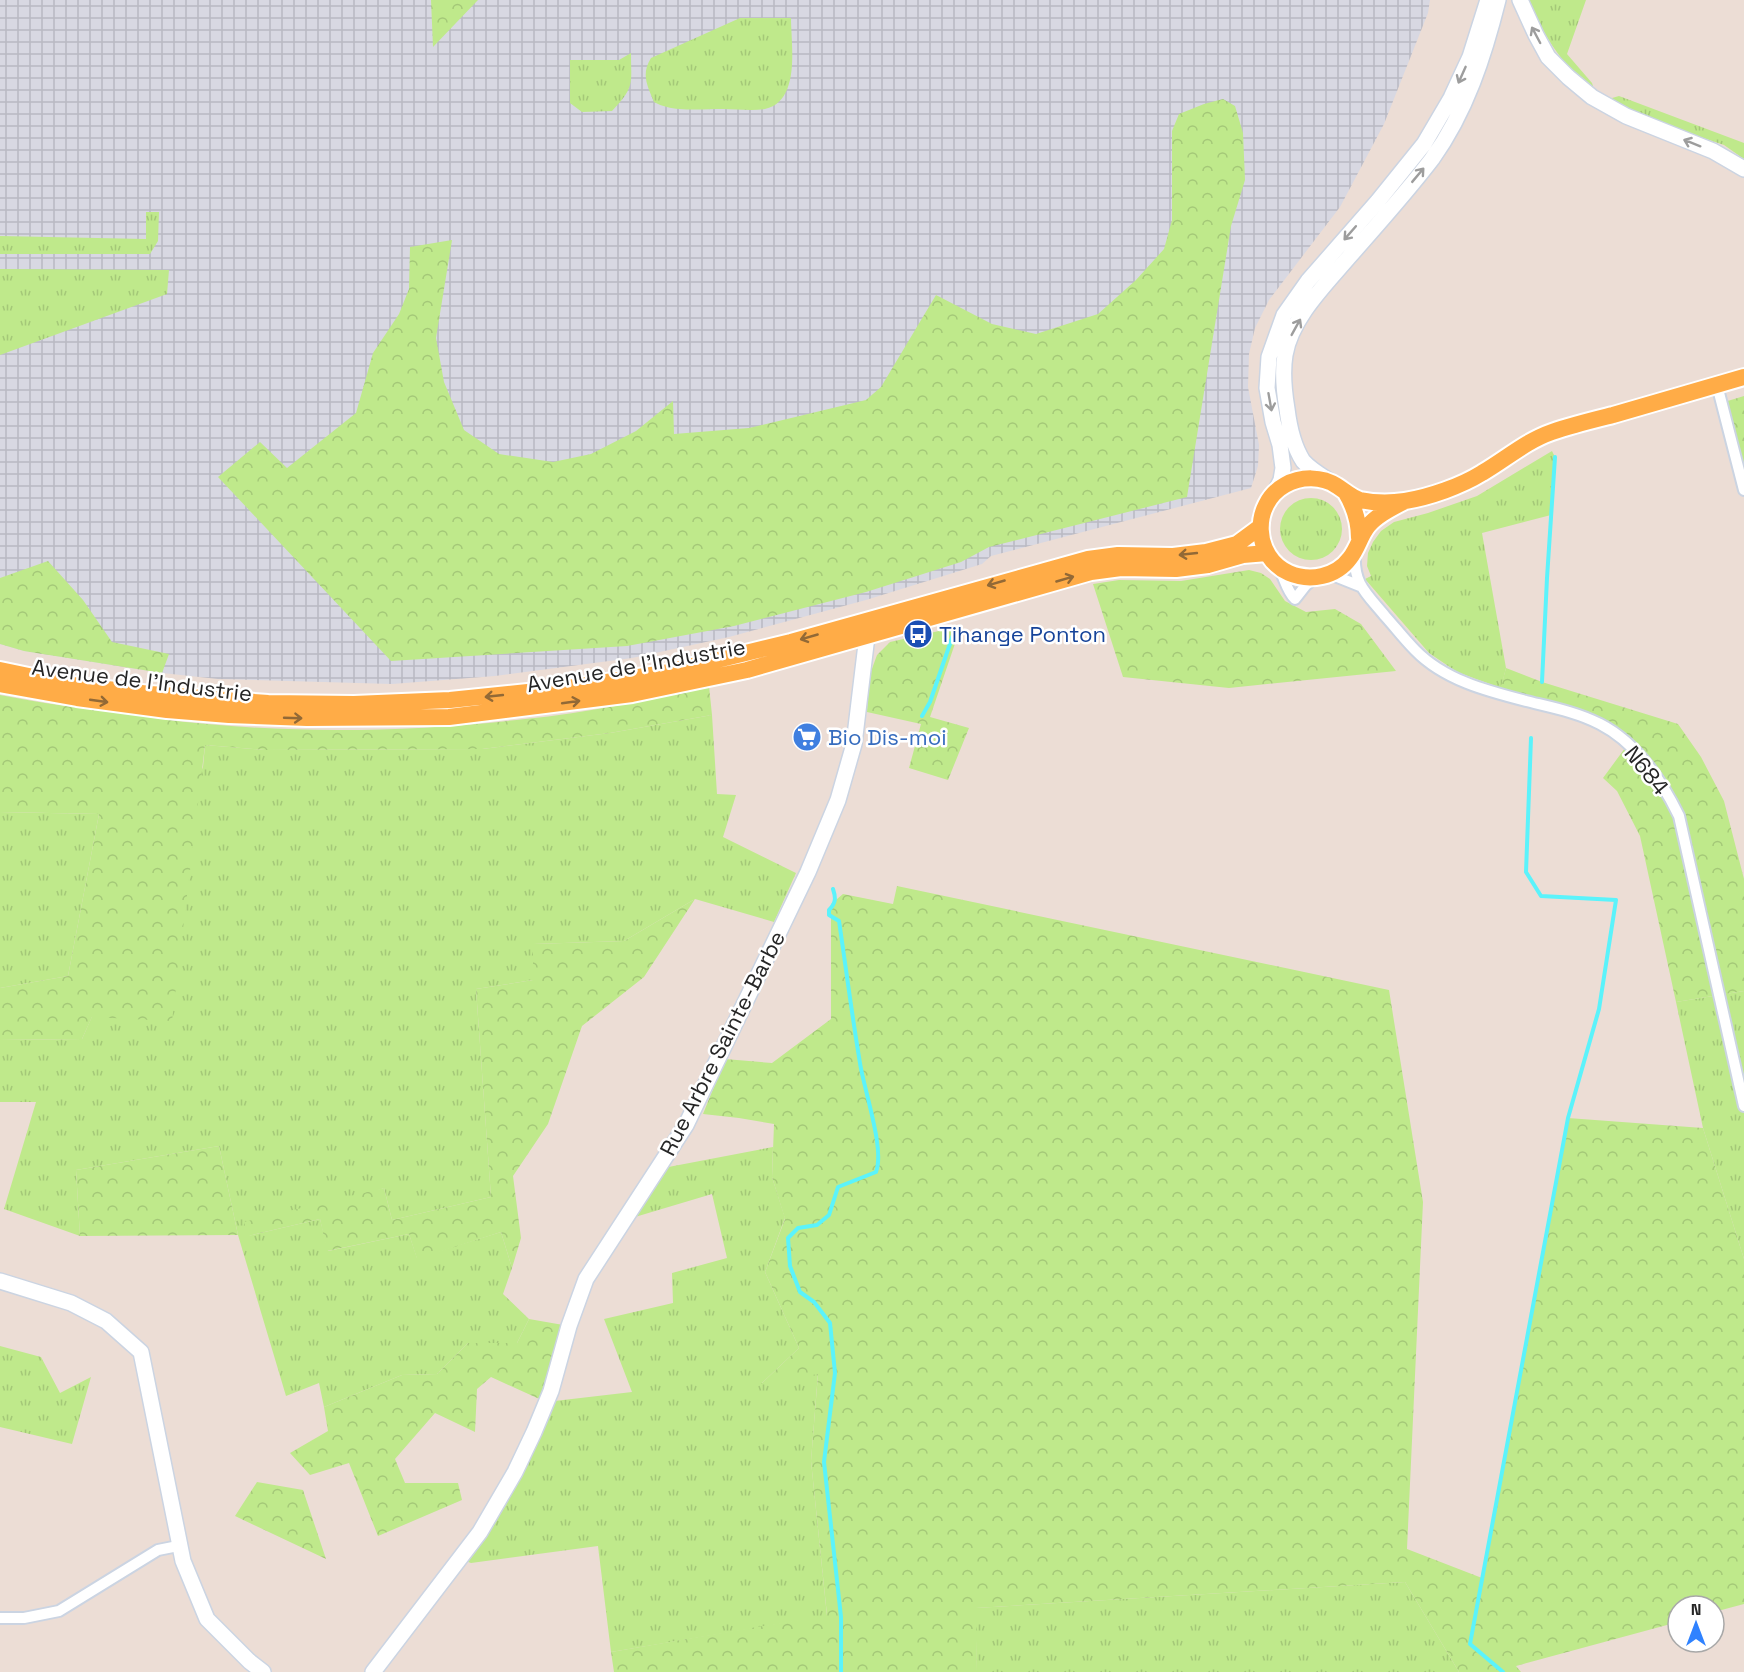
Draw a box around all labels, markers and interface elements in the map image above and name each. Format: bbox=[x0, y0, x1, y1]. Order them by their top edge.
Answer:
one-way arrow bbox=[1530, 27, 1542, 44]
one-way arrow bbox=[1455, 66, 1466, 84]
one-way arrow bbox=[1684, 136, 1702, 147]
one-way arrow bbox=[1411, 168, 1425, 183]
one-way arrow bbox=[1343, 225, 1356, 241]
one-way arrow bbox=[1290, 319, 1302, 336]
one-way arrow bbox=[1265, 392, 1276, 411]
one-way arrow bbox=[1178, 549, 1198, 560]
one-way arrow bbox=[1055, 573, 1074, 584]
one-way arrow bbox=[987, 578, 1006, 590]
bus stop icon: Tihange Ponton bbox=[902, 618, 934, 650]
place label: Tihange Ponton bbox=[939, 620, 1106, 648]
street label: Avenue de l'Industrie bbox=[524, 632, 748, 698]
one-way arrow bbox=[799, 632, 818, 643]
street label: Avenue de l'Industrie bbox=[30, 653, 254, 707]
one-way arrow bbox=[484, 691, 504, 702]
one-way arrow bbox=[89, 696, 108, 707]
one-way arrow bbox=[561, 697, 581, 708]
one-way arrow bbox=[283, 712, 303, 723]
supermarket icon: Bio Dis-moi bbox=[791, 721, 823, 753]
place label: Bio Dis-moi bbox=[828, 723, 947, 751]
street label: N684 bbox=[1619, 740, 1676, 801]
street label: Rue Arbre Sainte-Barbe bbox=[653, 926, 791, 1160]
north arrow bbox=[1666, 1594, 1726, 1654]
text: N bbox=[1691, 1599, 1701, 1620]

